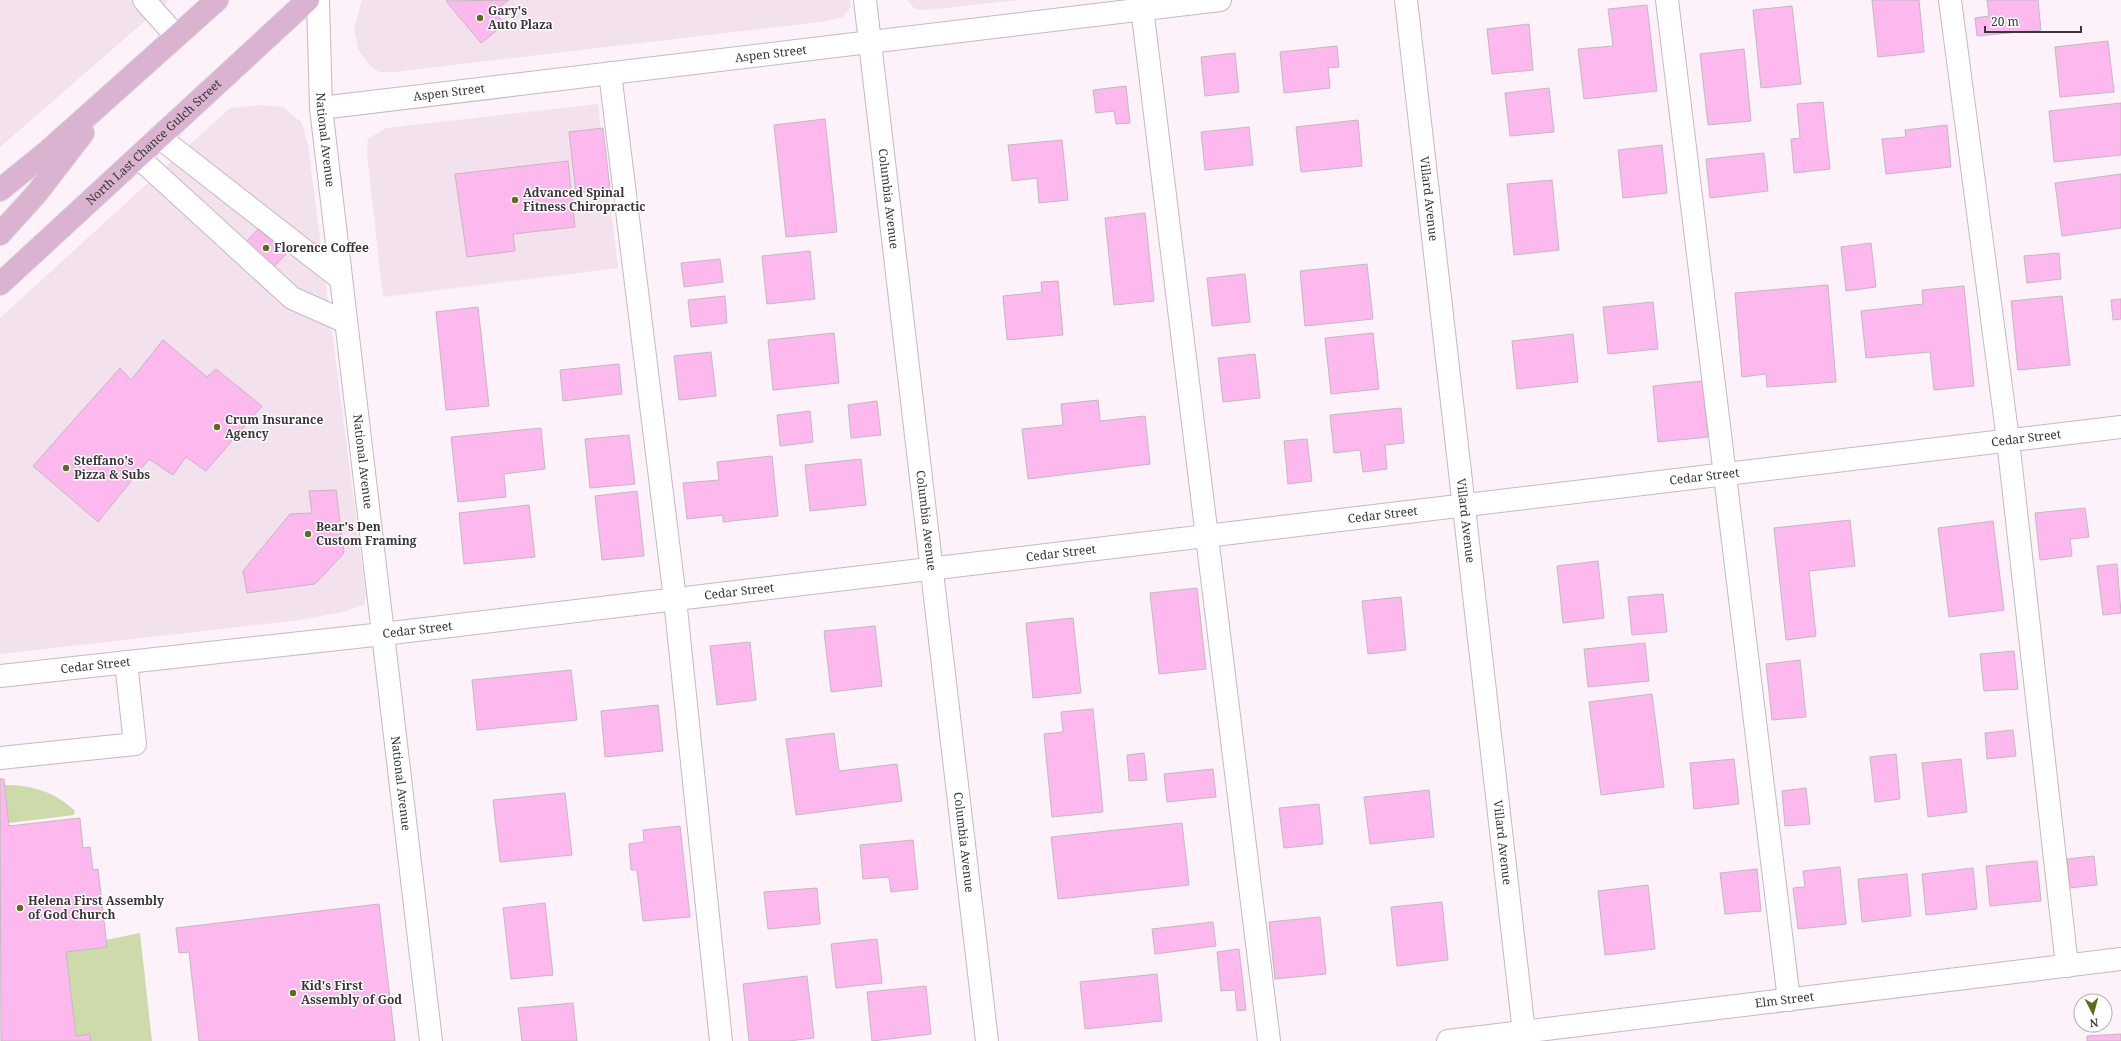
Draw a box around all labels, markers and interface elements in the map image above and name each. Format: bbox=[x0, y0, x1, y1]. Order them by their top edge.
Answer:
place label: Gary's Auto Plaza bbox=[488, 2, 553, 33]
scale bar bbox=[1985, 8, 2081, 34]
marker: Gary's Auto Plaza bbox=[475, 13, 485, 23]
text: 20 m bbox=[1991, 13, 2019, 30]
street label: Aspen Street bbox=[734, 41, 807, 66]
street label: North Last Chance Gulch Street bbox=[82, 75, 225, 209]
street label: Aspen Street bbox=[412, 79, 486, 105]
street label: National Avenue bbox=[313, 92, 339, 188]
street label: Columbia Avenue bbox=[874, 147, 903, 250]
street label: Villard Avenue bbox=[1416, 155, 1442, 242]
place label: Advanced Spinal Fitness Chiropractic bbox=[523, 184, 646, 215]
marker: Advanced Spinal Fitness Chiropractic bbox=[510, 195, 520, 205]
place label: Florence Coffee bbox=[274, 239, 369, 256]
marker: Florence Coffee bbox=[261, 243, 271, 253]
place label: Crum Insurance Agency bbox=[225, 411, 323, 442]
street label: National Avenue bbox=[349, 413, 377, 510]
marker: Crum Insurance Agency bbox=[212, 422, 222, 432]
street label: Cedar Street bbox=[1990, 425, 2062, 450]
place label: Steffano's Pizza & Subs bbox=[74, 452, 150, 483]
marker: Steffano's Pizza & Subs bbox=[61, 463, 71, 473]
street label: Cedar Street bbox=[1668, 464, 1740, 489]
street label: Columbia Avenue bbox=[912, 469, 941, 572]
street label: Villard Avenue bbox=[1453, 477, 1479, 564]
street label: Cedar Street bbox=[1347, 502, 1418, 527]
place label: Bear's Den Custom Framing bbox=[316, 518, 417, 549]
marker: Bear's Den Custom Framing bbox=[303, 529, 313, 539]
street label: Cedar Street bbox=[1025, 540, 1097, 565]
street label: Cedar Street bbox=[703, 578, 775, 604]
street label: Cedar Street bbox=[382, 617, 453, 642]
street label: Cedar Street bbox=[60, 653, 131, 677]
street label: National Avenue bbox=[387, 735, 415, 832]
street label: Columbia Avenue bbox=[950, 791, 979, 893]
street label: Villard Avenue bbox=[1490, 799, 1516, 886]
place label: Helena First Assembly of God Church bbox=[28, 892, 164, 923]
marker: Helena First Assembly of God Church bbox=[15, 903, 25, 913]
place label: Kid's First Assembly of God bbox=[301, 977, 402, 1008]
street label: Elm Street bbox=[1754, 987, 1815, 1012]
marker: Kid's First Assembly of God bbox=[288, 988, 298, 998]
north arrow bbox=[2073, 993, 2113, 1033]
text: N bbox=[2089, 1016, 2099, 1031]

